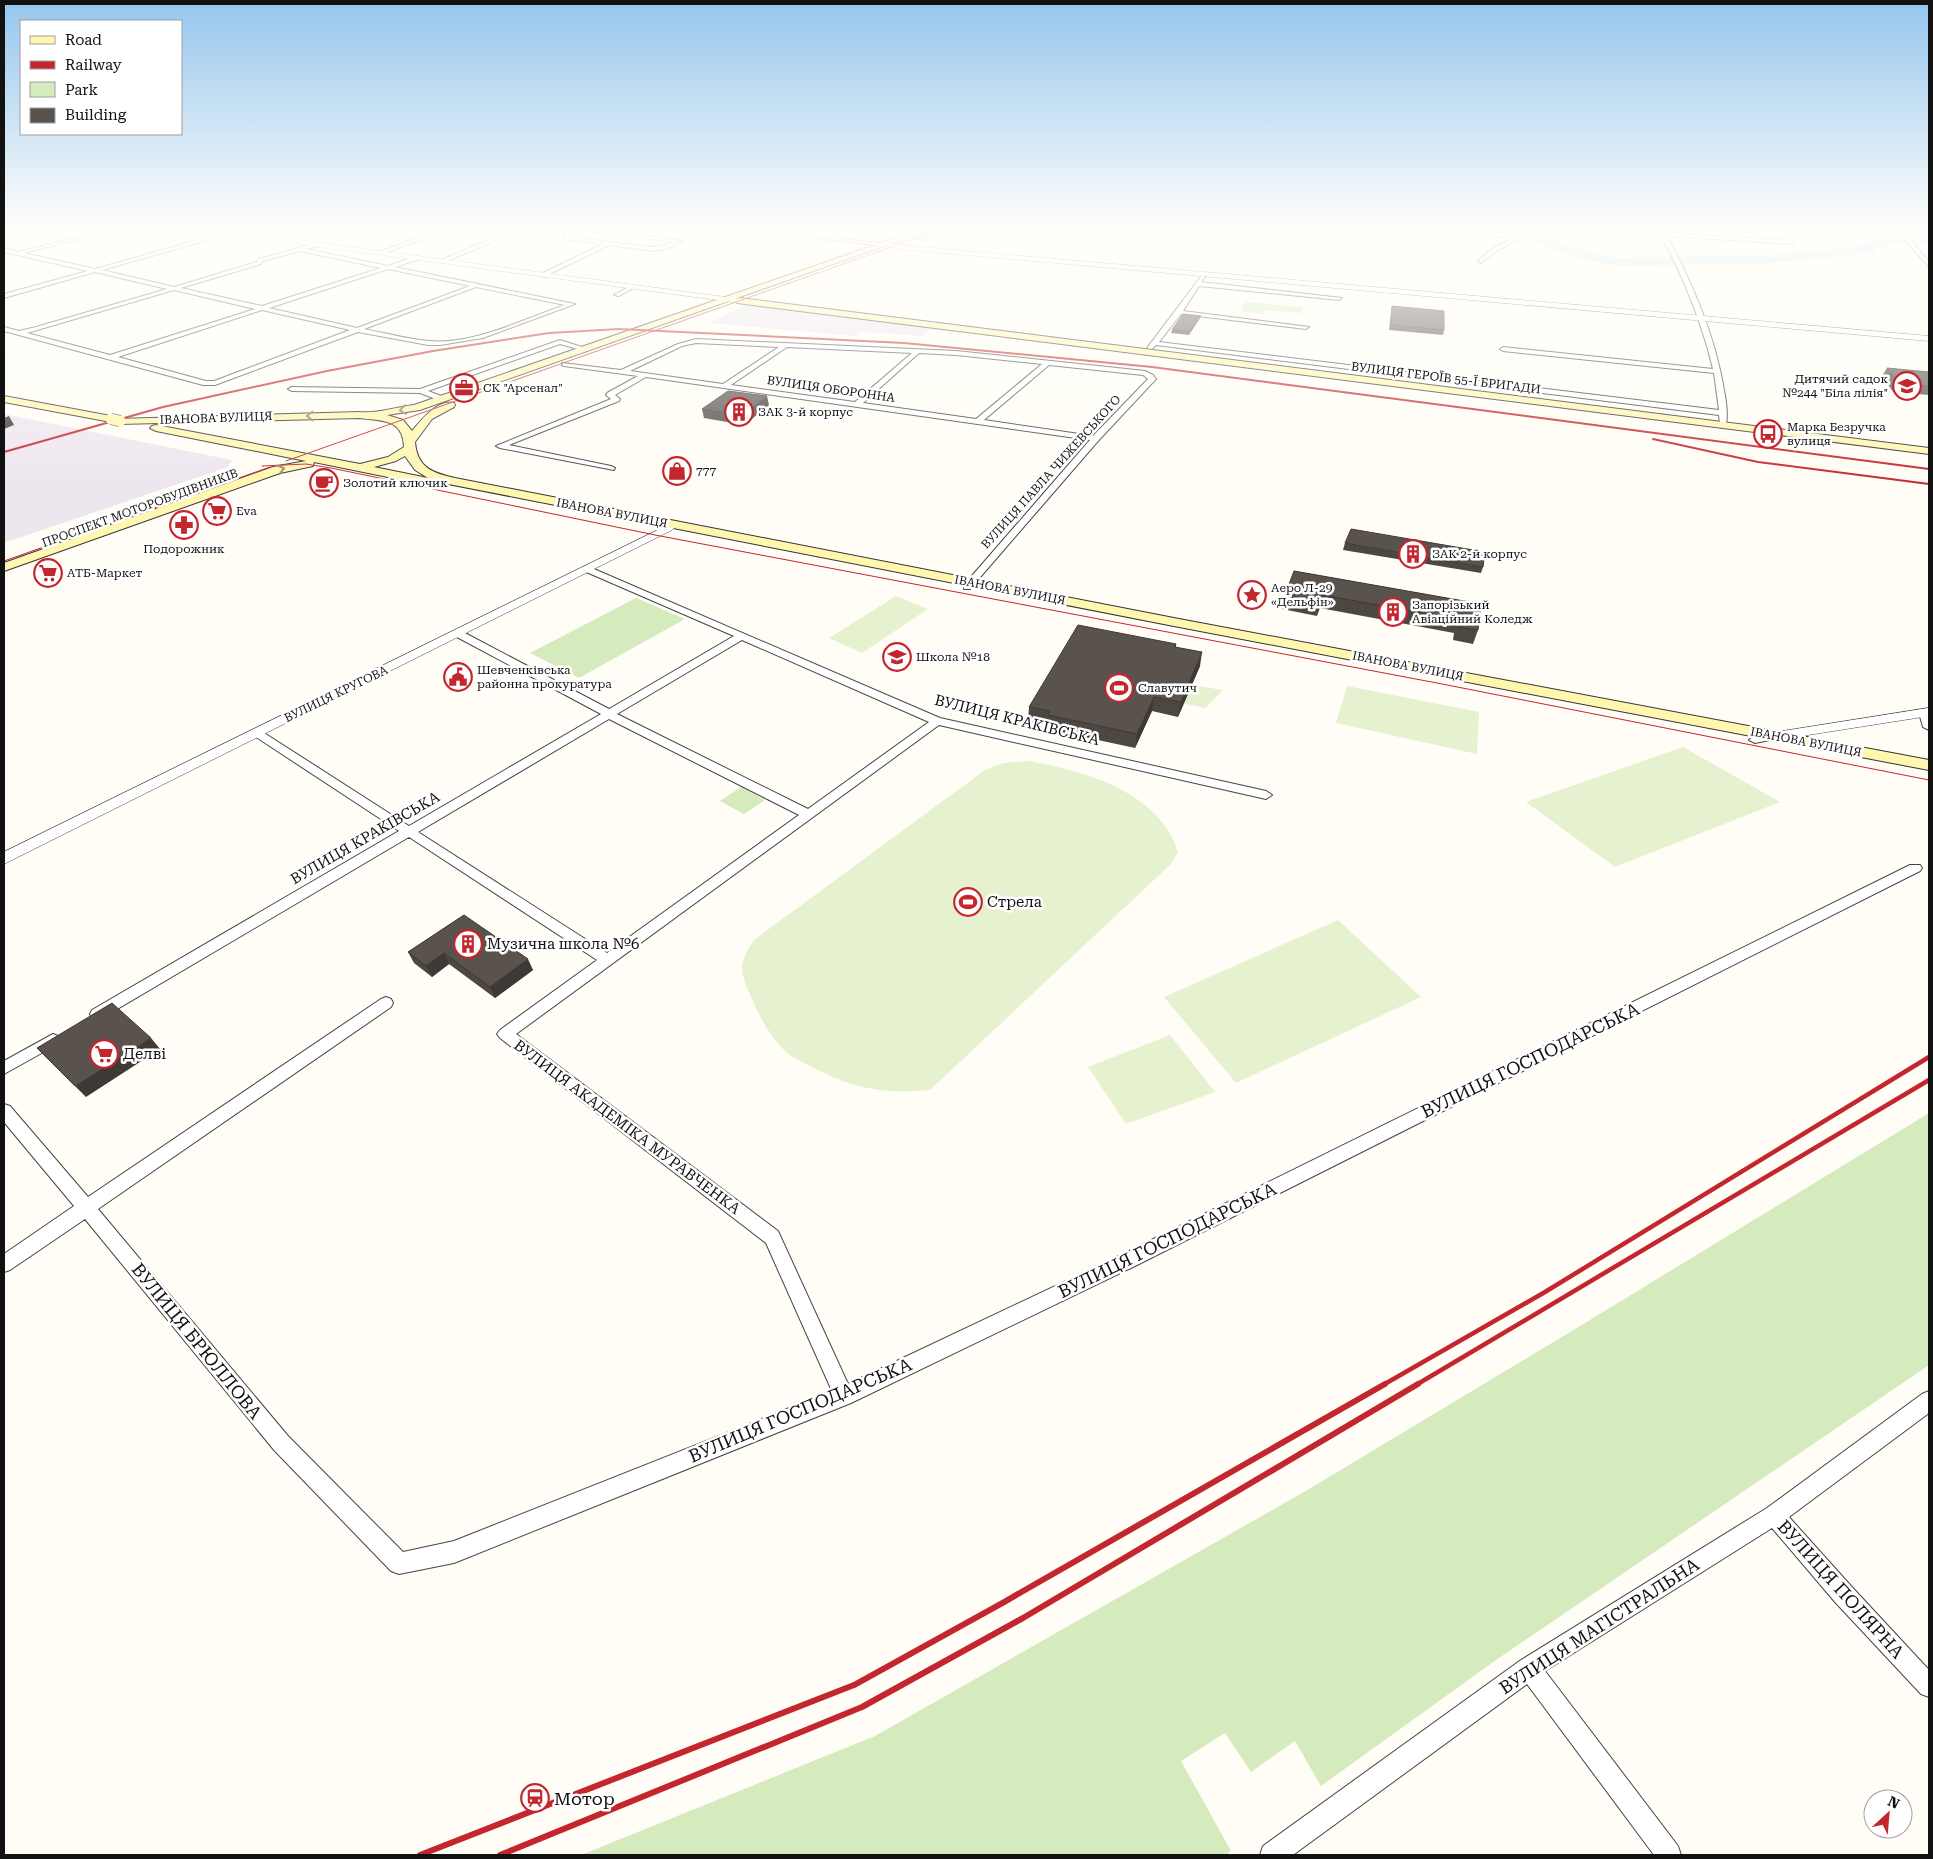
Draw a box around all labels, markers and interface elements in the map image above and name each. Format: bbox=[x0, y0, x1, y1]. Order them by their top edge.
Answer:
legend bbox=[20, 20, 182, 135]
text: Road bbox=[65, 31, 102, 49]
text: Railway bbox=[65, 56, 122, 74]
text: Park bbox=[65, 81, 99, 99]
text: Building bbox=[65, 106, 127, 124]
street label: ВУЛИЦЯ ГЕРОЇВ 55-Ї БРИГАДИ bbox=[1350, 359, 1542, 397]
school or university icon: Дитячий садок №244 "Біла лілія" bbox=[1892, 371, 1922, 401]
place label: Дитячий садок №244 "Біла лілія" bbox=[1782, 372, 1888, 400]
office icon: СК "Арсенал" bbox=[449, 373, 479, 403]
street label: ВУЛИЦЯ ОБОРОННА bbox=[766, 373, 896, 405]
place label: СК "Арсенал" bbox=[483, 381, 563, 395]
street label: ВУЛИЦЯ ПАВЛА ЧИЖЕВСЬКОГО bbox=[978, 392, 1124, 552]
building icon: ЗАК 3-й корпус bbox=[724, 397, 754, 427]
one-way arrow bbox=[399, 405, 408, 415]
place label: ЗАК 3-й корпус bbox=[758, 405, 853, 419]
street label: ІВАНОВА ВУЛИЦЯ bbox=[159, 409, 273, 427]
one-way arrow bbox=[306, 411, 314, 421]
bus stop icon: Марка Безручка вулиця bbox=[1753, 419, 1783, 449]
place label: Марка Безручка вулиця bbox=[1787, 420, 1886, 448]
shop icon: 777 bbox=[662, 456, 692, 486]
one-way arrow bbox=[276, 464, 285, 475]
place label: 777 bbox=[696, 464, 716, 478]
street label: ПРОСПЕКТ МОТОРОБУДІВНИКІВ bbox=[40, 466, 240, 550]
cafe icon: Золотий ключик bbox=[309, 468, 339, 498]
place label: Золотий ключик bbox=[343, 476, 448, 490]
street label: ІВАНОВА ВУЛИЦЯ bbox=[555, 495, 669, 531]
supermarket icon: Eva bbox=[202, 496, 232, 526]
place label: Eva bbox=[236, 504, 257, 518]
pharmacy icon: Подорожник bbox=[169, 510, 199, 540]
building icon: ЗАК 2-й корпус bbox=[1398, 539, 1428, 569]
place label: Подорожник bbox=[143, 542, 225, 556]
place label: ЗАК 2-й корпус bbox=[1432, 547, 1527, 561]
supermarket icon: АТБ-Маркет bbox=[33, 558, 63, 588]
place label: АТБ-Маркет bbox=[67, 566, 143, 580]
street label: ІВАНОВА ВУЛИЦЯ bbox=[953, 572, 1067, 608]
place icon: Аеро Л-29 «Дельфін» bbox=[1237, 580, 1267, 610]
place label: Аеро Л-29 «Дельфін» bbox=[1271, 581, 1334, 609]
building icon: Запорізький Авіаційний Коледж bbox=[1378, 597, 1408, 627]
place label: Запорізький Авіаційний Коледж bbox=[1412, 598, 1533, 626]
school or university icon: Школа №18 bbox=[882, 642, 912, 672]
street label: ІВАНОВА ВУЛИЦЯ bbox=[1351, 648, 1465, 684]
place label: Школа №18 bbox=[916, 650, 990, 664]
public building icon: Шевченківська районна прокуратура bbox=[443, 662, 473, 692]
street label: ВУЛИЦЯ КРУГОВА bbox=[282, 663, 391, 725]
place label: Шевченківська районна прокуратура bbox=[477, 663, 612, 691]
sports icon: Славутич bbox=[1104, 673, 1134, 703]
place label: Славутич bbox=[1138, 681, 1197, 695]
street label: ВУЛИЦЯ КРАКІВСЬКА bbox=[933, 691, 1102, 749]
street label: ІВАНОВА ВУЛИЦЯ bbox=[1749, 724, 1863, 760]
street label: ВУЛИЦЯ КРАКІВСЬКА bbox=[287, 788, 443, 888]
sports icon: Стрела bbox=[953, 887, 983, 917]
place label: Стрела bbox=[987, 893, 1042, 911]
building icon: Музична школа №6 bbox=[453, 929, 483, 959]
place label: Музична школа №6 bbox=[487, 935, 640, 953]
street label: ВУЛИЦЯ ГОСПОДАРСЬКА bbox=[1417, 998, 1643, 1122]
street label: ВУЛИЦЯ АКАДЕМІКА МУРАВЧЕНКА bbox=[510, 1036, 744, 1218]
supermarket icon: Делві bbox=[89, 1039, 119, 1069]
place label: Делві bbox=[123, 1045, 166, 1063]
street label: ВУЛИЦЯ ГОСПОДАРСЬКА bbox=[1054, 1178, 1280, 1302]
street label: ВУЛИЦЯ БРЮЛЛОВА bbox=[128, 1259, 267, 1423]
street label: ВУЛИЦЯ ГОСПОДАРСЬКА bbox=[685, 1353, 915, 1467]
street label: ВУЛИЦЯ ПОЛЯРНА bbox=[1773, 1516, 1909, 1663]
street label: ВУЛИЦЯ МАГІСТРАЛЬНА bbox=[1495, 1553, 1703, 1698]
station icon: Мотор bbox=[520, 1783, 550, 1813]
place label: Мотор bbox=[554, 1788, 615, 1809]
north arrow bbox=[1863, 1789, 1913, 1839]
text: N bbox=[1885, 1793, 1902, 1812]

